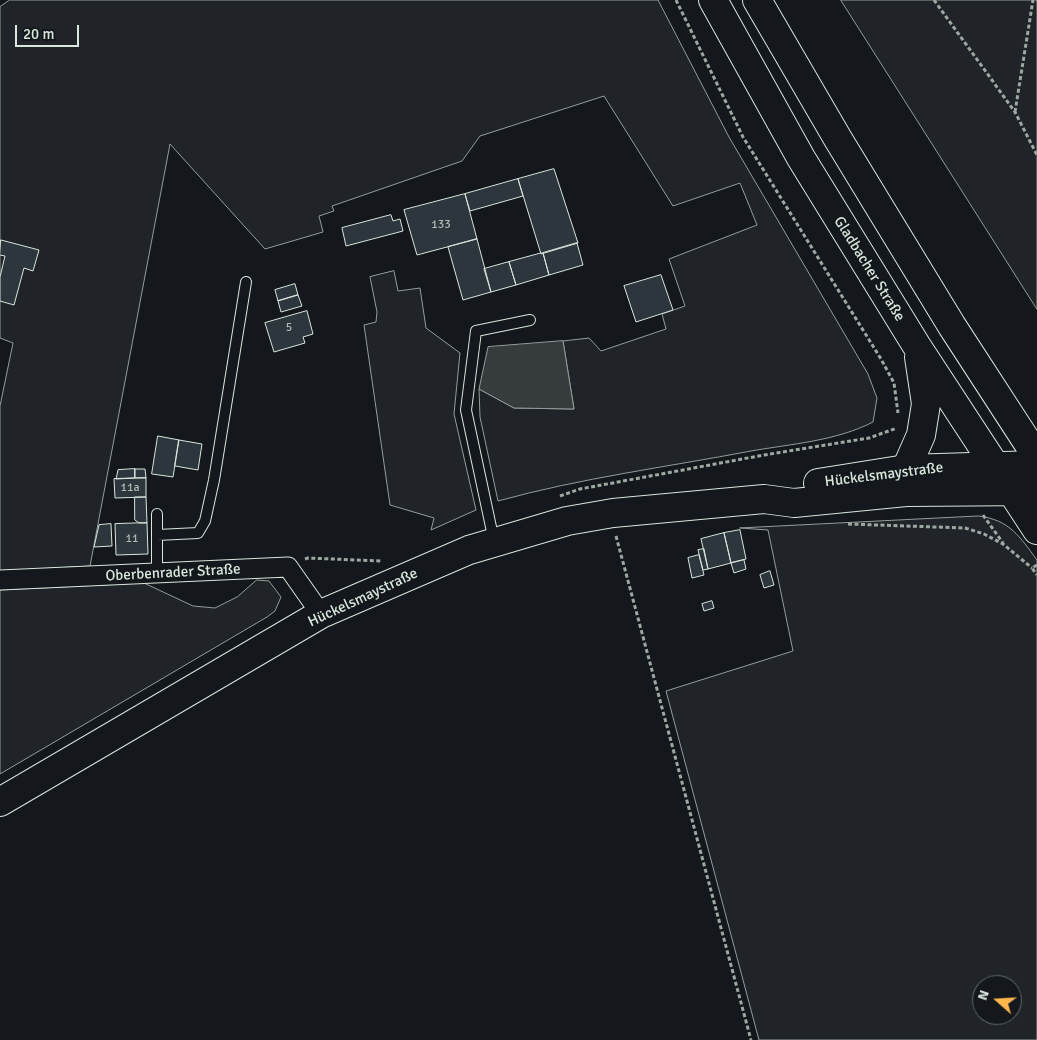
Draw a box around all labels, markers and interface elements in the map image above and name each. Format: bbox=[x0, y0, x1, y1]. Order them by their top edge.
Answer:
scale bar bbox=[18, 15, 81, 47]
text: 20 m bbox=[23, 25, 54, 43]
street label: Gladbacher Straße bbox=[830, 213, 908, 325]
house number: 133 bbox=[431, 218, 451, 232]
house number: 5 bbox=[286, 321, 292, 335]
street label: Hückelsmaystraße bbox=[824, 459, 944, 491]
house number: 11a bbox=[120, 481, 140, 495]
house number: 11 bbox=[126, 532, 138, 546]
street label: Oberbenrader Straße bbox=[105, 560, 241, 586]
street label: Hückelsmaystraße bbox=[305, 565, 421, 631]
north arrow bbox=[972, 975, 1022, 1025]
text: N bbox=[974, 988, 993, 1003]

